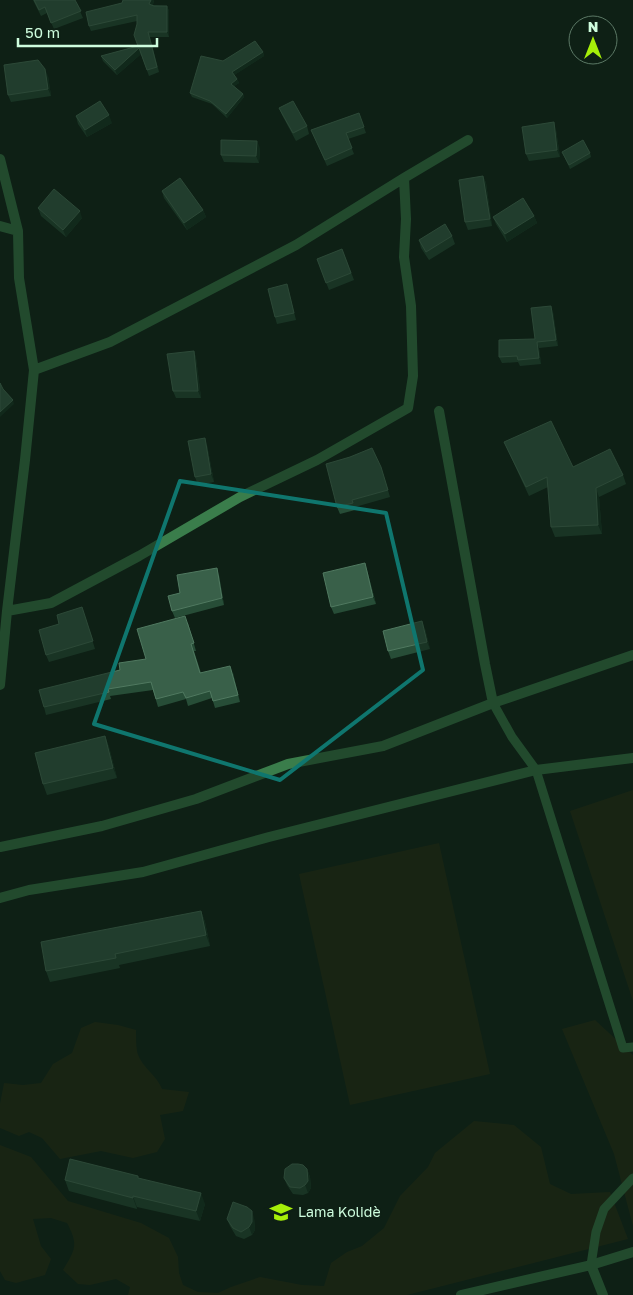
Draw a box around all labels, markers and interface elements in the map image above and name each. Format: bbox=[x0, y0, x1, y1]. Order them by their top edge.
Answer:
scale bar bbox=[18, 15, 156, 47]
north arrow bbox=[568, 15, 618, 65]
text: N bbox=[588, 18, 598, 35]
text: 50 m bbox=[25, 23, 60, 41]
school or university icon: Lama Kolidè bbox=[268, 1199, 294, 1225]
place label: Lama Kolidè bbox=[298, 1203, 381, 1220]

